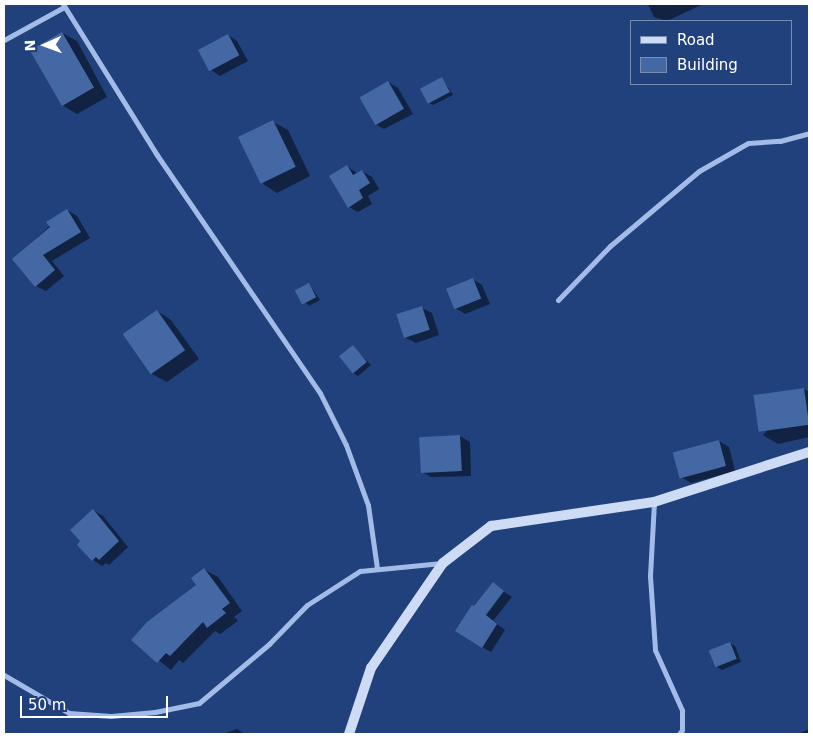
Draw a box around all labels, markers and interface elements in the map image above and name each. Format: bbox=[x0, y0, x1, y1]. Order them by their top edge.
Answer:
north arrow bbox=[20, 20, 70, 70]
legend bbox=[630, 20, 793, 85]
text: Road bbox=[677, 31, 715, 49]
text: N bbox=[22, 39, 38, 52]
text: Building bbox=[677, 56, 738, 74]
scale bar bbox=[22, 686, 170, 718]
text: 50 m bbox=[28, 696, 66, 714]

